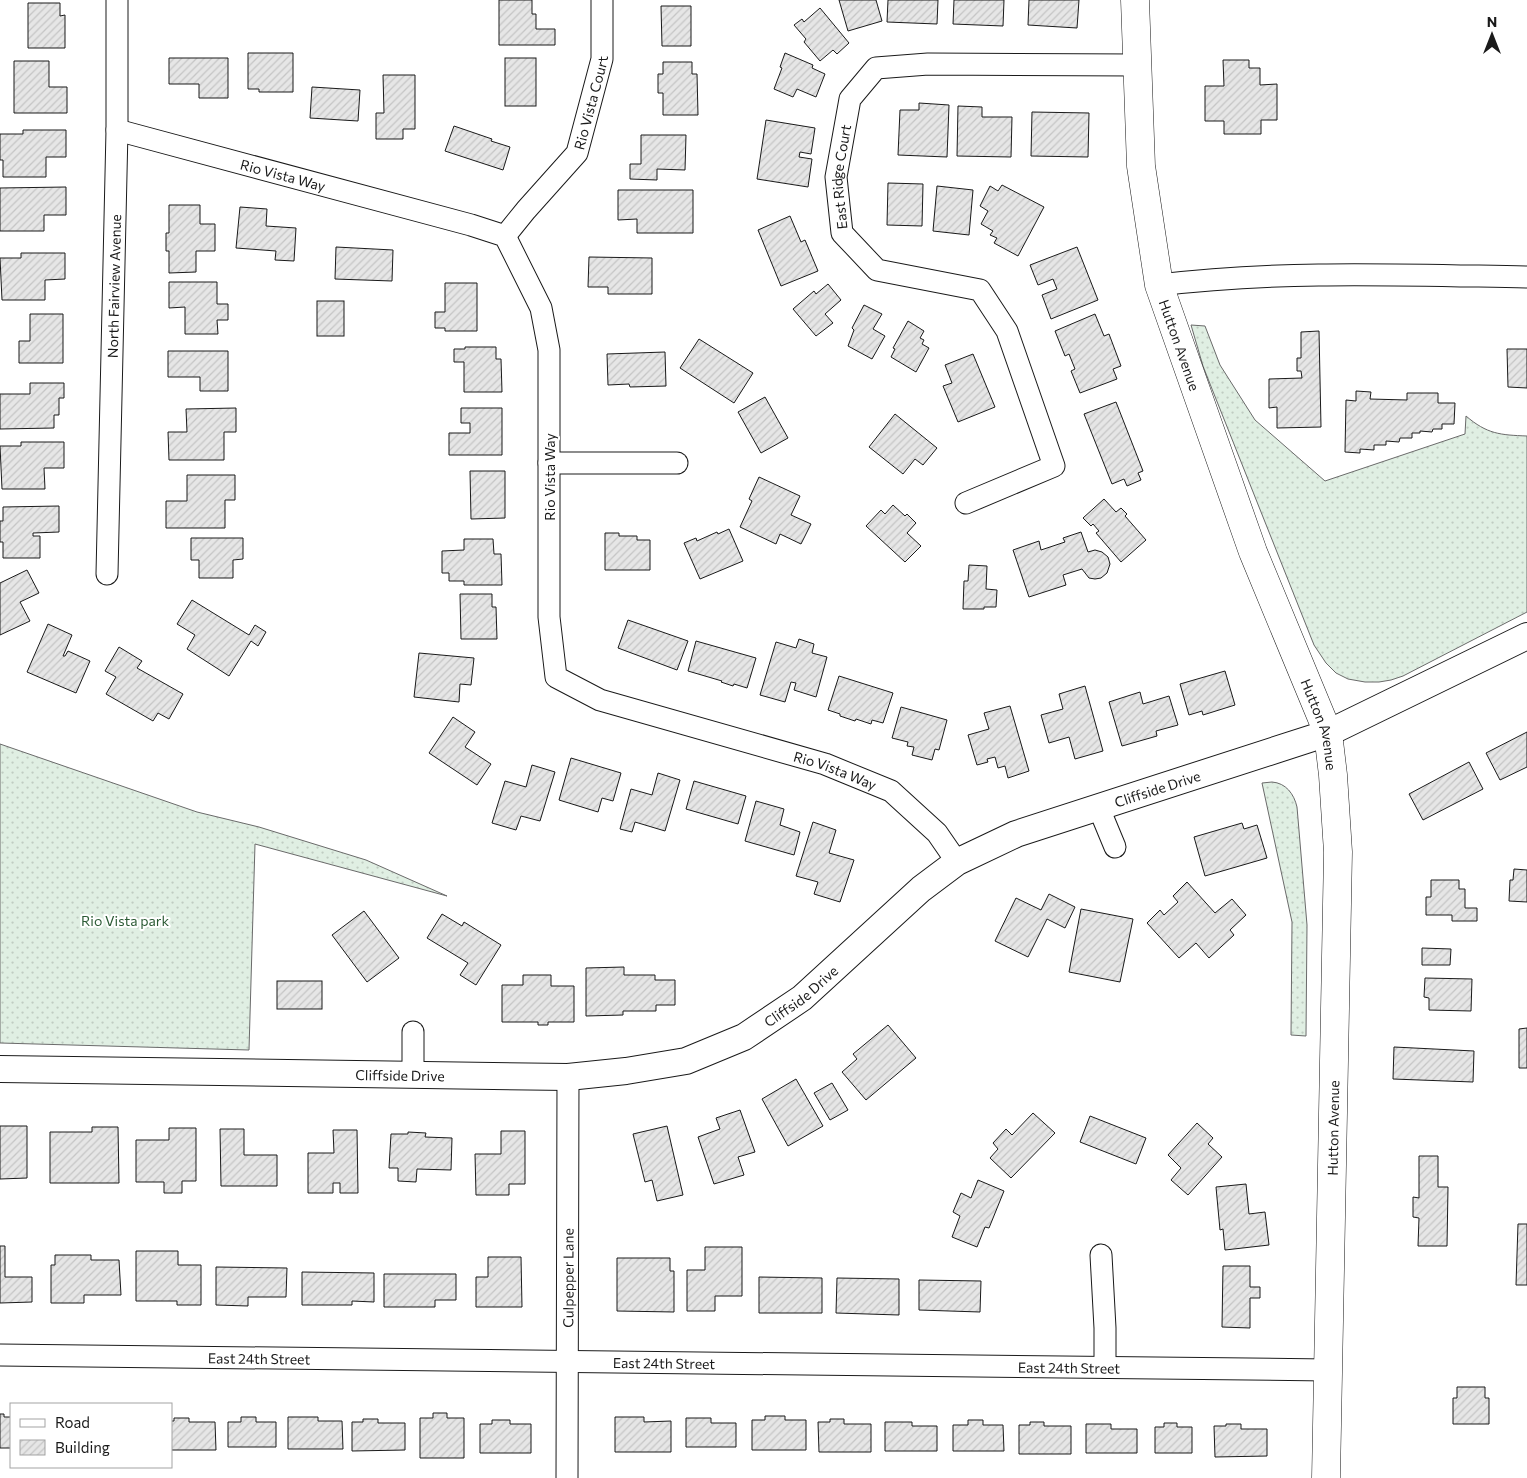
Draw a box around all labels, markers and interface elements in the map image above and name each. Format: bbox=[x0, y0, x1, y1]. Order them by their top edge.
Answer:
north arrow bbox=[1467, 10, 1517, 60]
text: N bbox=[1487, 13, 1497, 30]
street label: Rio Vista Court bbox=[570, 56, 611, 151]
street label: East Ridge Court bbox=[827, 123, 854, 230]
street label: Rio Vista Way bbox=[239, 155, 328, 194]
street label: North Fairview Avenue bbox=[103, 214, 124, 358]
street label: Hutton Avenue bbox=[1156, 297, 1204, 393]
street label: Rio Vista Way bbox=[541, 433, 558, 521]
street label: Hutton Avenue bbox=[1298, 676, 1341, 771]
street label: Rio Vista Way bbox=[792, 747, 879, 793]
street label: Cliffside Drive bbox=[1112, 766, 1202, 810]
park label: Rio Vista park bbox=[81, 912, 169, 929]
street label: Cliffside Drive bbox=[760, 961, 841, 1030]
street label: Cliffside Drive bbox=[355, 1066, 445, 1084]
street label: Hutton Avenue bbox=[1324, 1080, 1342, 1176]
street label: Culpepper Lane bbox=[559, 1228, 576, 1328]
street label: East 24th Street bbox=[208, 1349, 311, 1367]
street label: East 24th Street bbox=[613, 1353, 716, 1372]
street label: East 24th Street bbox=[1018, 1358, 1121, 1376]
legend bbox=[10, 1403, 172, 1468]
text: Road bbox=[55, 1413, 90, 1431]
text: Building bbox=[55, 1438, 110, 1456]

